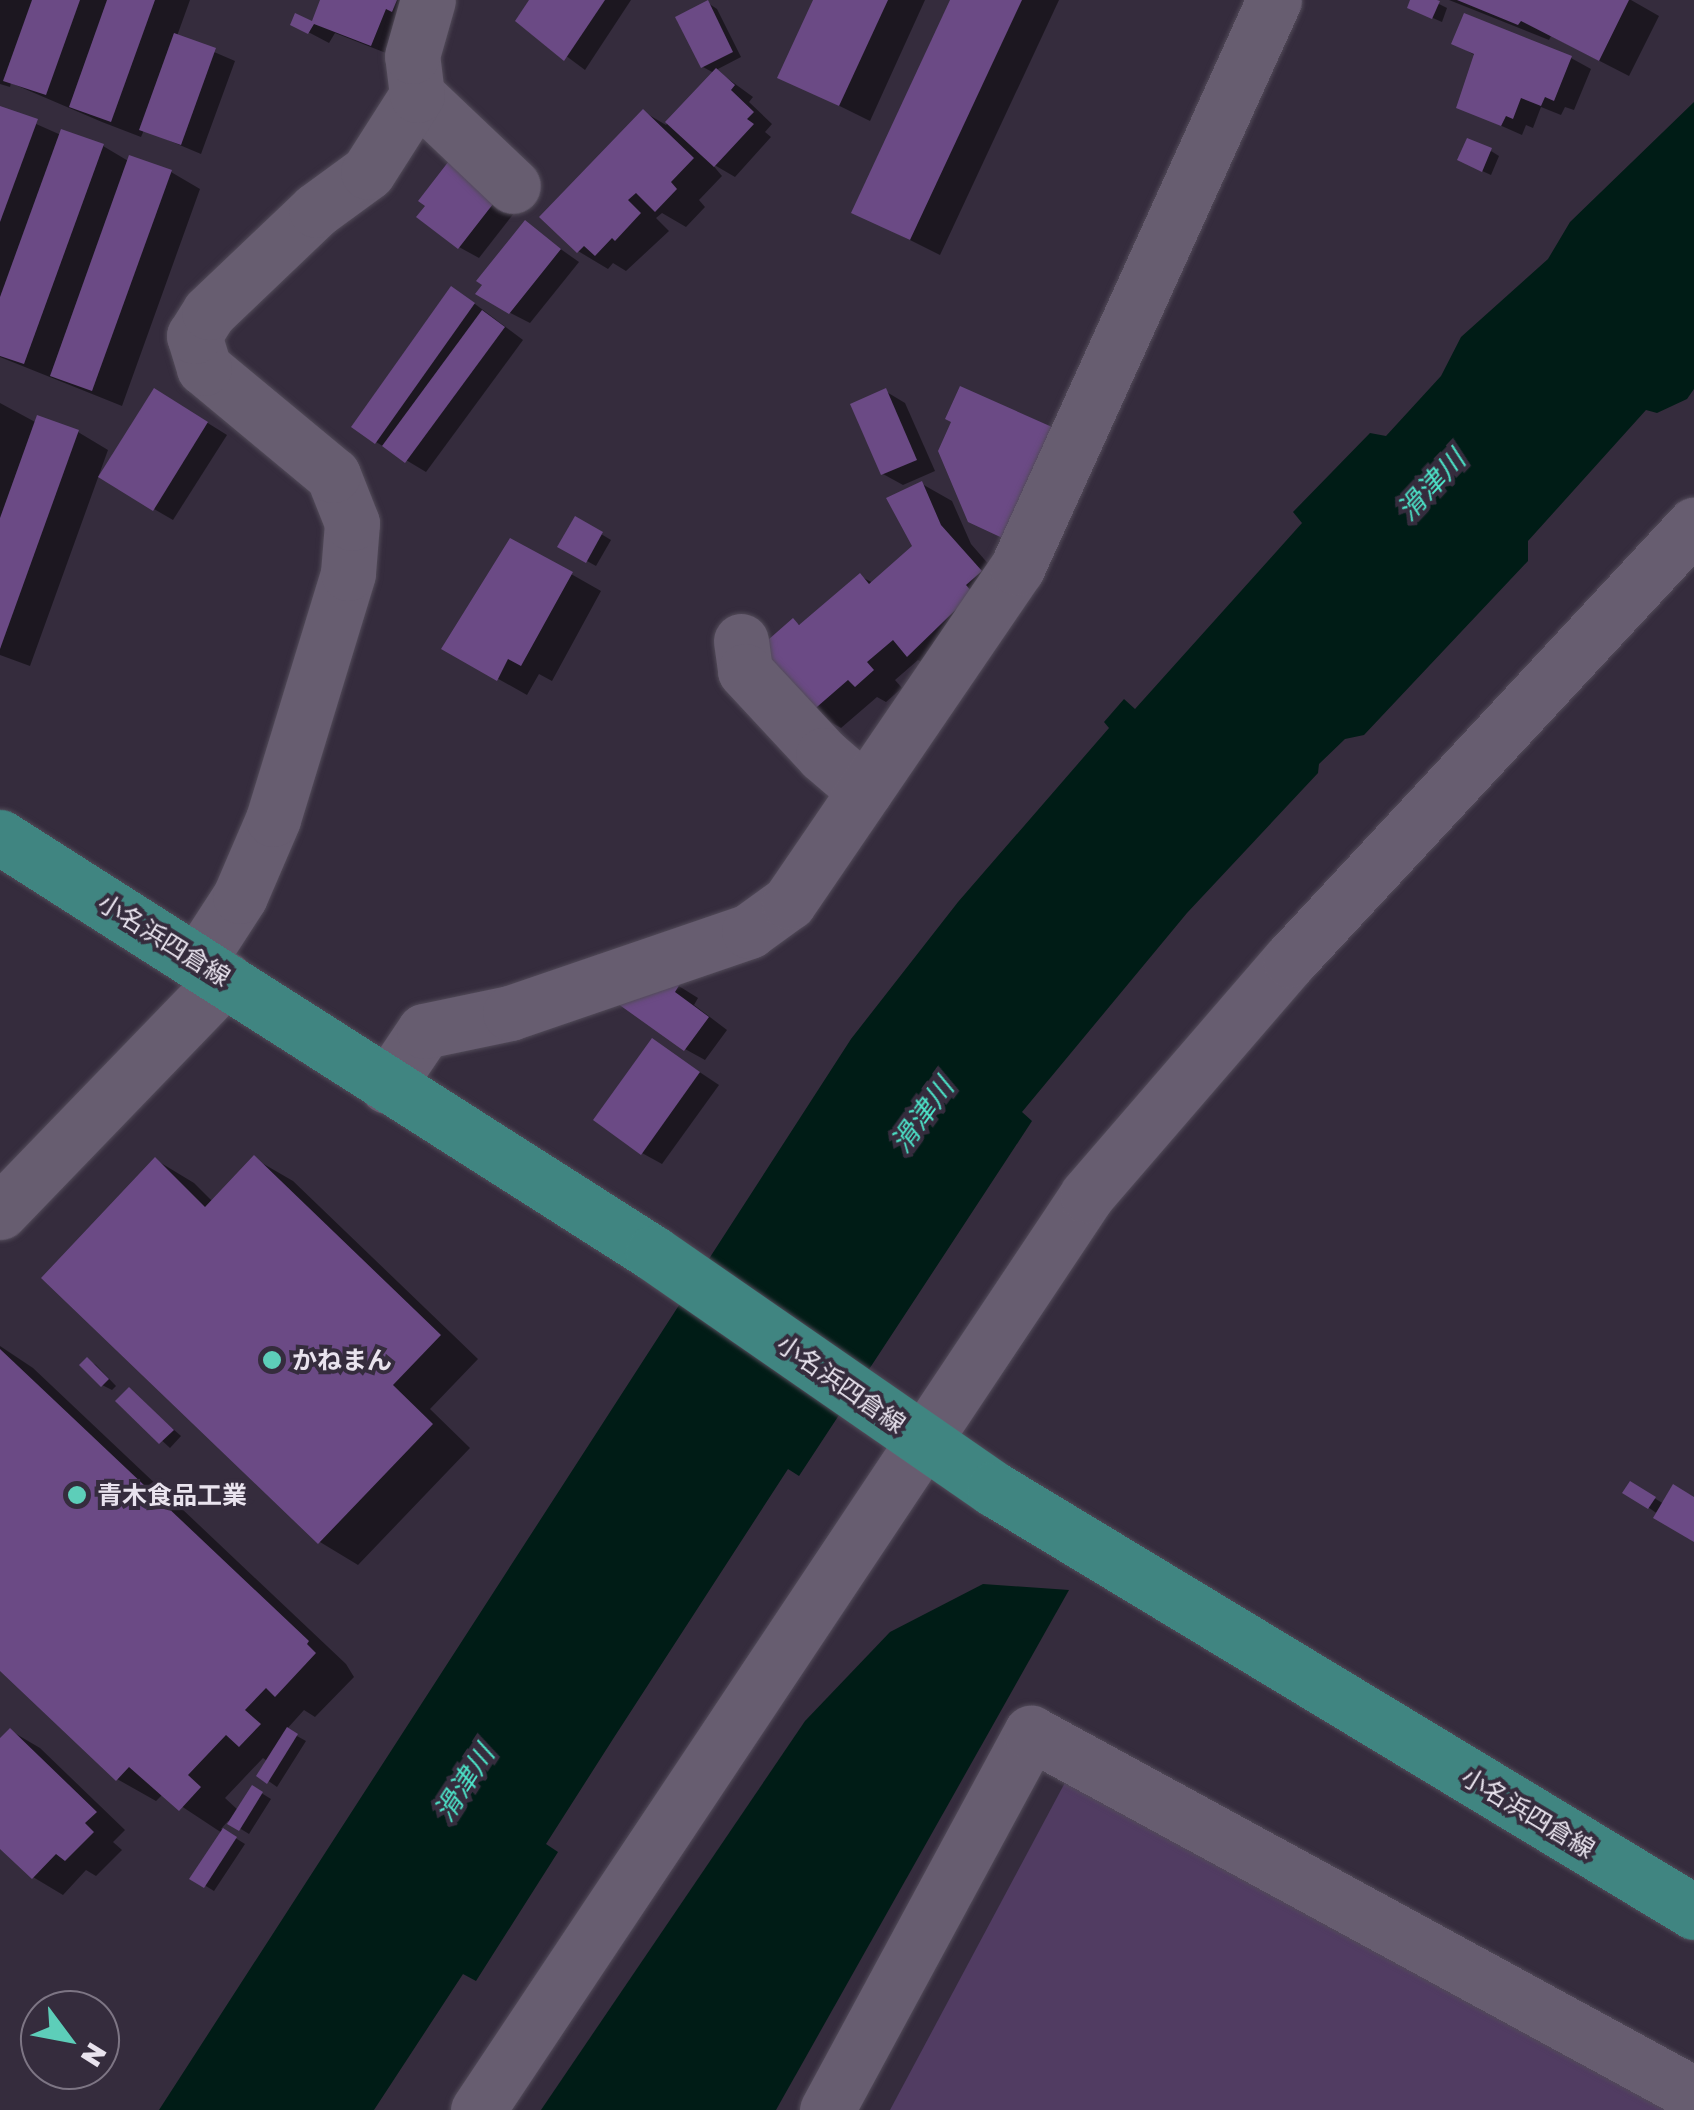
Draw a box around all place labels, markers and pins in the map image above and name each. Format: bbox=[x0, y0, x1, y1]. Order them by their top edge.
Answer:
place label: かねまん bbox=[292, 1345, 392, 1375]
marker: かねまん bbox=[261, 1349, 283, 1371]
place label: 青木食品工業 bbox=[97, 1480, 247, 1510]
marker: 青木食品工業 bbox=[66, 1484, 88, 1506]

